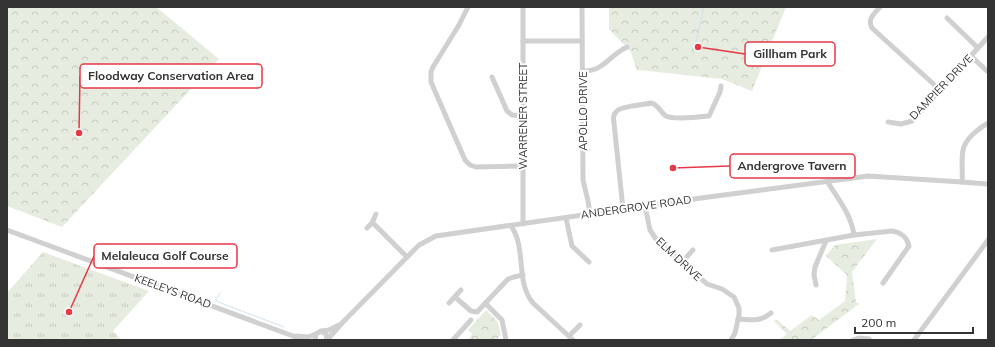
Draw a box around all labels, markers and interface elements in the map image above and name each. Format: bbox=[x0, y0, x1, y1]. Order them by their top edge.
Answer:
callout: Gillham Park bbox=[745, 42, 835, 66]
text: Gillham Park bbox=[753, 46, 827, 61]
street label: DAMPIER DRIVE bbox=[906, 51, 976, 123]
street label: WARRENER STREET bbox=[516, 62, 530, 169]
callout: Floodway Conservation Area bbox=[80, 64, 262, 88]
text: Floodway Conservation Area bbox=[88, 68, 254, 83]
street label: APOLLO DRIVE bbox=[576, 71, 590, 151]
callout: Andergrove Tavern bbox=[730, 154, 855, 178]
text: Andergrove Tavern bbox=[737, 158, 847, 173]
street label: ANDERGROVE ROAD bbox=[580, 192, 692, 222]
street label: ELM DRIVE bbox=[653, 234, 705, 284]
callout: Melaleuca Golf Course bbox=[94, 244, 237, 268]
text: Melaleuca Golf Course bbox=[101, 248, 229, 263]
street label: KEELEYS ROAD bbox=[133, 271, 213, 311]
scale bar bbox=[855, 309, 973, 335]
text: 200 m bbox=[861, 315, 896, 330]

